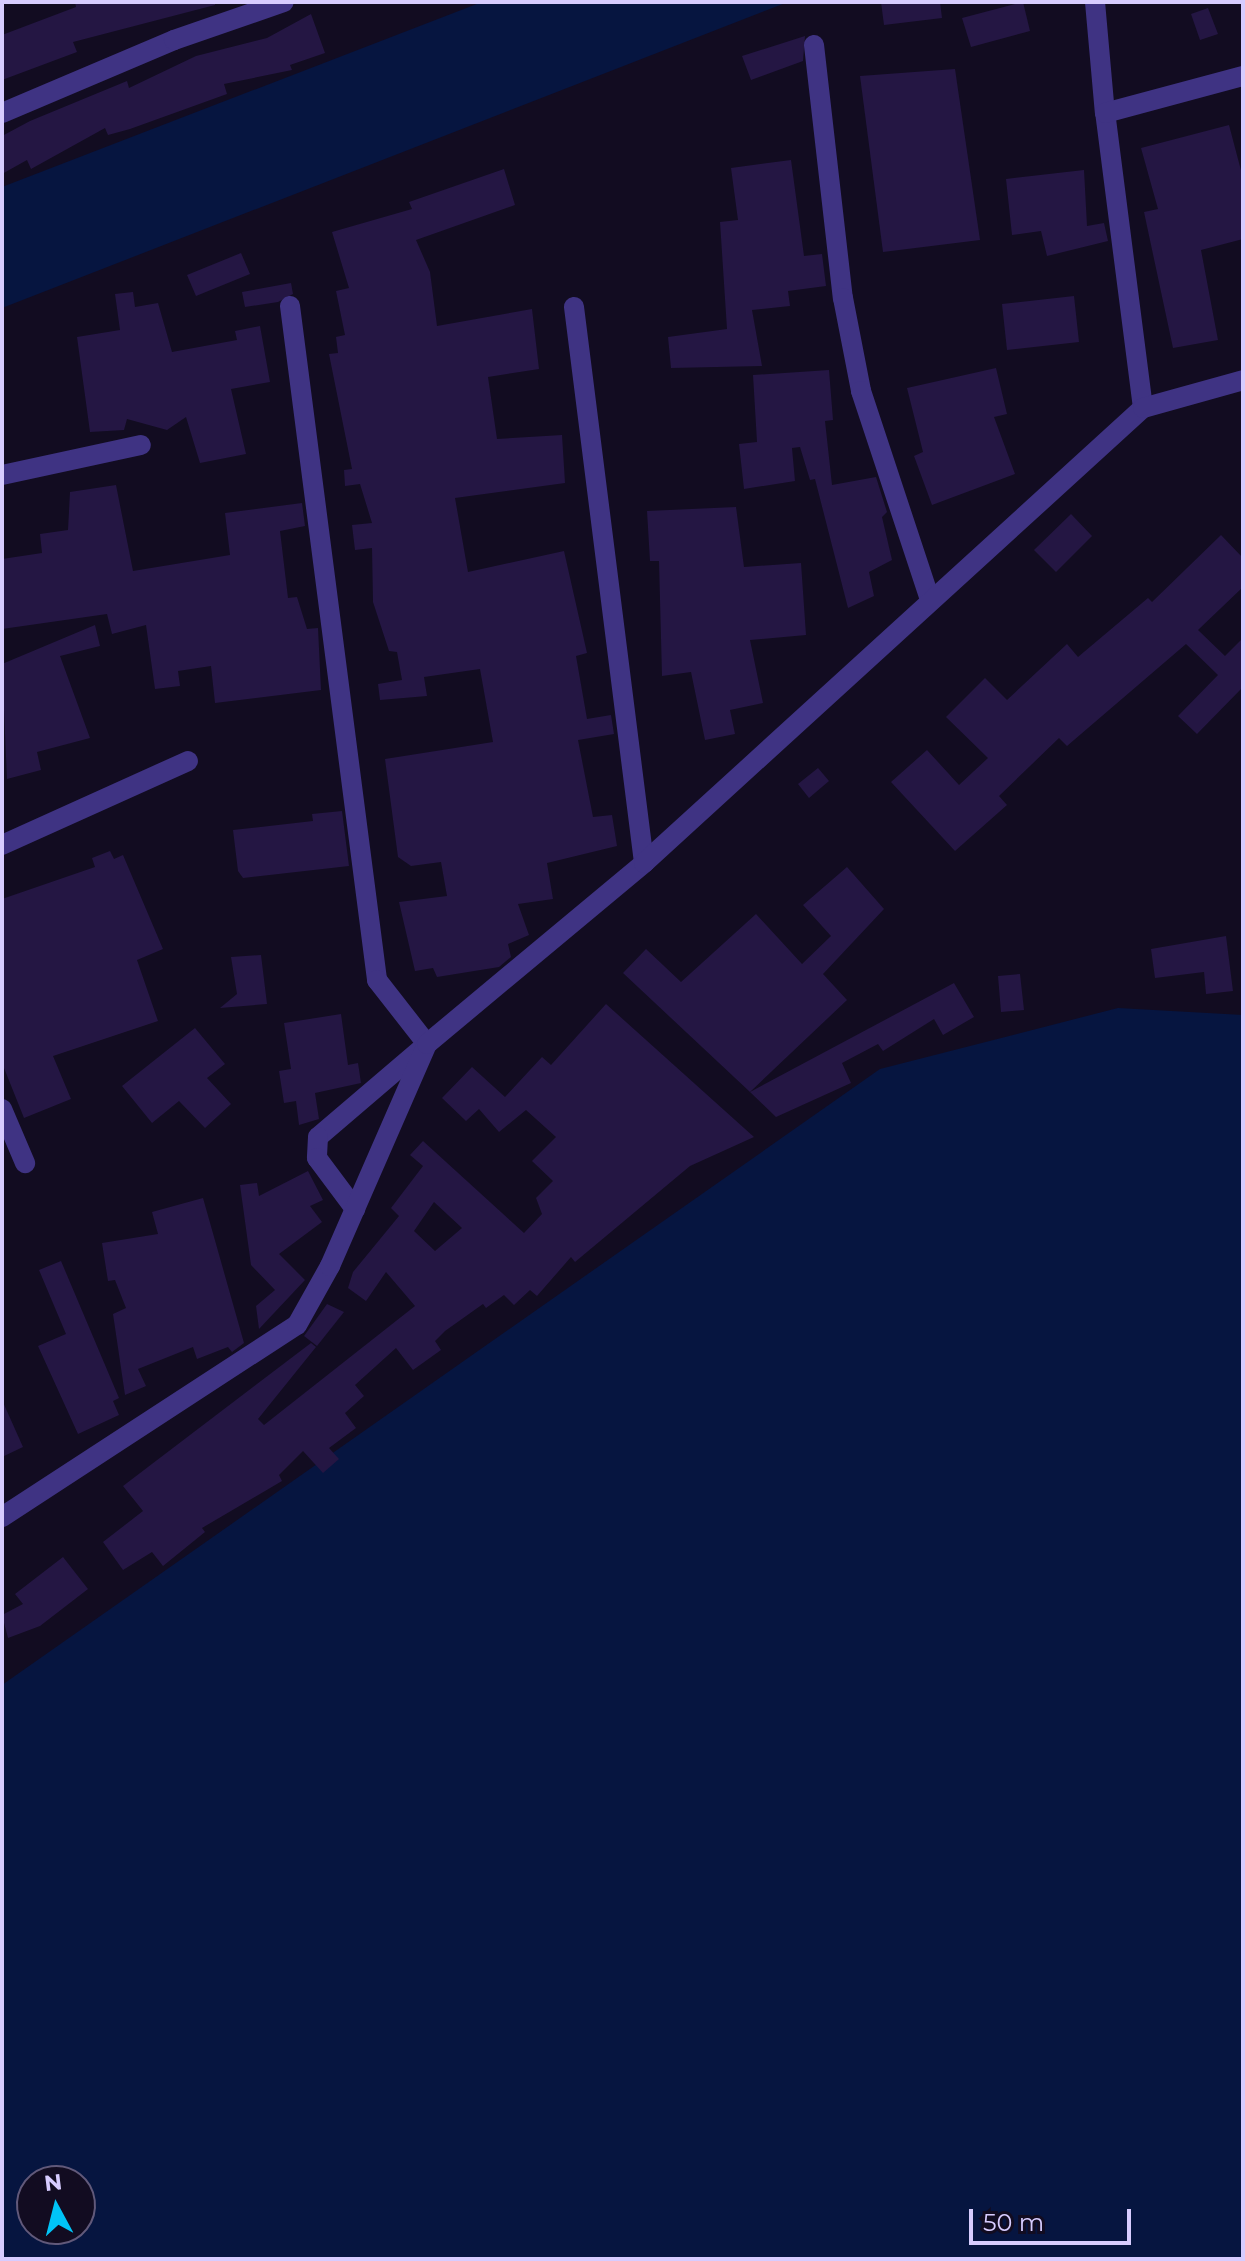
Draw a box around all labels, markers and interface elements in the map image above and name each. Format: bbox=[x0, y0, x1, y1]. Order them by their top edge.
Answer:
north arrow bbox=[16, 2165, 96, 2245]
text: N bbox=[43, 2168, 64, 2197]
scale bar bbox=[973, 2193, 1135, 2243]
text: 50 m bbox=[983, 2208, 1044, 2237]

